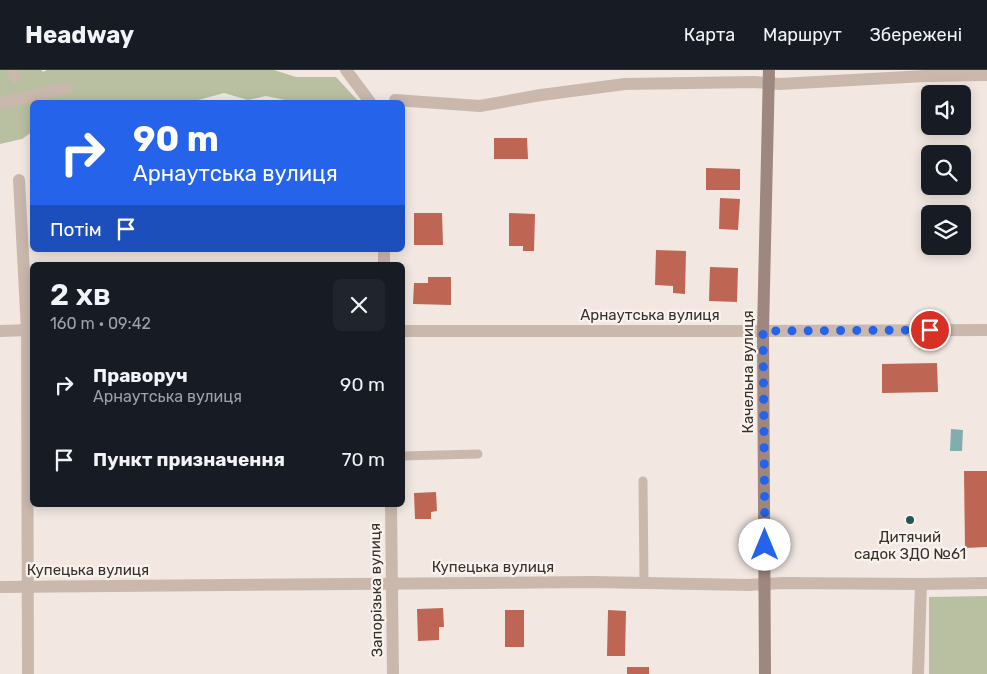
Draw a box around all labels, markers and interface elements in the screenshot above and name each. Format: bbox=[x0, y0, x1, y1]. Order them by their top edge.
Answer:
text: Headway bbox=[25, 21, 134, 49]
text: Карта bbox=[684, 24, 735, 46]
text: Маршрут bbox=[763, 24, 842, 46]
text: Збережені bbox=[870, 24, 962, 46]
map controls bbox=[921, 85, 971, 255]
button: sound bbox=[921, 85, 971, 135]
text: 90 m bbox=[133, 118, 219, 160]
icon: right bbox=[50, 120, 115, 185]
button: search bbox=[921, 145, 971, 195]
text: Арнаутська вулиця bbox=[133, 160, 338, 187]
button: layers bbox=[921, 205, 971, 255]
icon: arrive bbox=[112, 215, 140, 243]
text: Потім bbox=[50, 218, 102, 241]
text: 2 хв bbox=[50, 277, 111, 313]
button: close bbox=[333, 279, 385, 331]
street label: Арнаутська вулиця bbox=[580, 306, 720, 324]
pin bbox=[909, 309, 951, 351]
street label: Качельна вулиця bbox=[739, 310, 757, 434]
text: 160 m · 09:42 bbox=[50, 314, 151, 333]
icon: arrive bbox=[916, 316, 944, 344]
text: Праворуч bbox=[93, 364, 188, 387]
icon: right bbox=[50, 371, 78, 399]
text: 90 m bbox=[340, 373, 385, 396]
text: Арнаутська вулиця bbox=[93, 387, 242, 406]
icon: arrive bbox=[50, 446, 78, 474]
text: Пункт призначення bbox=[93, 448, 285, 471]
text: 70 m bbox=[342, 448, 385, 471]
marker: Дитячий садок ЗДО №61 bbox=[904, 514, 916, 526]
position arrow bbox=[738, 518, 790, 570]
street label: Запорізька вулиця bbox=[366, 523, 386, 657]
place label: Дитячий садок ЗДО №61 bbox=[854, 528, 966, 563]
street label: Купецька вулиця bbox=[432, 558, 554, 576]
street label: Купецька вулиця bbox=[27, 561, 149, 579]

